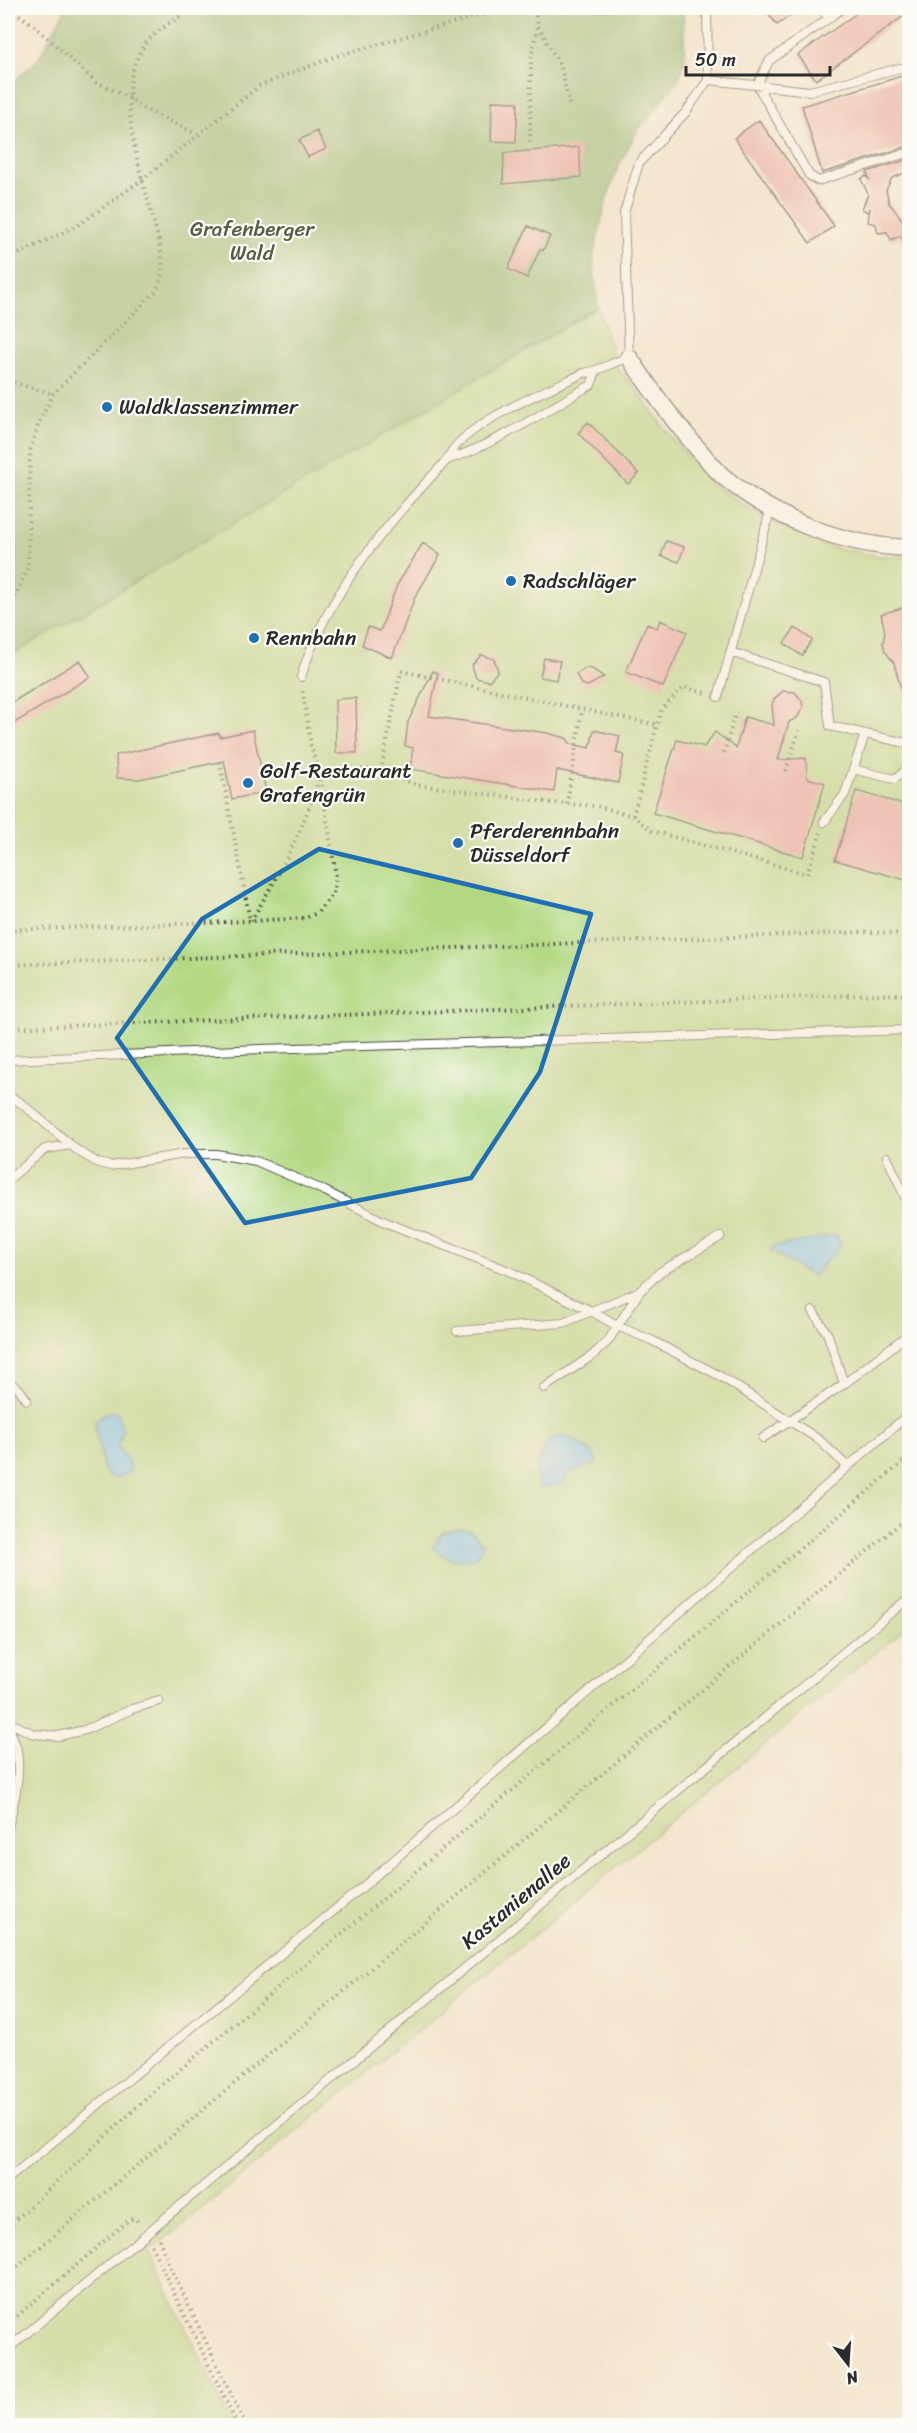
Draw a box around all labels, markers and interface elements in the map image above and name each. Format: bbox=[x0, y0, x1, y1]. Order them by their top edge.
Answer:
scale bar bbox=[686, 39, 830, 77]
text: 50 m bbox=[695, 44, 736, 76]
park label: Grafenberger Wald bbox=[190, 210, 315, 272]
place label: Waldklassenzimmer bbox=[119, 388, 299, 426]
marker: Waldklassenzimmer bbox=[100, 400, 114, 414]
place label: Radschläger bbox=[523, 562, 636, 600]
marker: Radschläger bbox=[504, 574, 518, 588]
place label: Rennbahn bbox=[266, 619, 356, 657]
marker: Rennbahn bbox=[247, 631, 261, 645]
place label: Golf-Restaurant Grafengrün bbox=[260, 752, 411, 814]
marker: Golf-Restaurant Grafengrün bbox=[241, 776, 255, 790]
place label: Pferderennbahn Düsseldorf bbox=[470, 812, 619, 874]
marker: Pferderennbahn Düsseldorf bbox=[451, 836, 465, 850]
street label: Kastanienallee bbox=[452, 1843, 580, 1959]
north arrow bbox=[818, 2334, 878, 2394]
text: N bbox=[842, 2362, 863, 2394]

